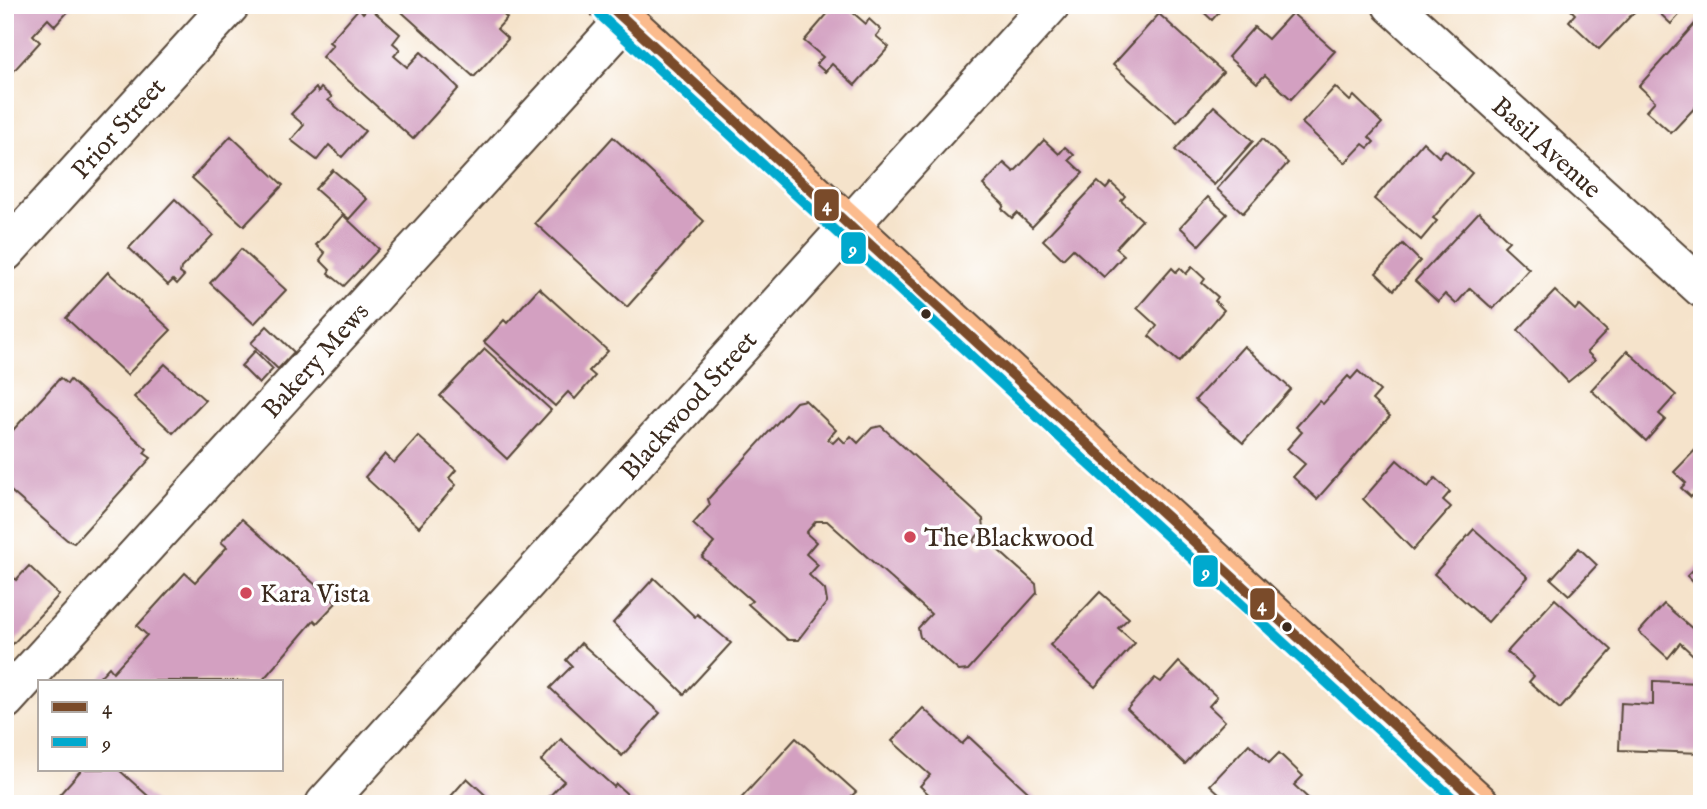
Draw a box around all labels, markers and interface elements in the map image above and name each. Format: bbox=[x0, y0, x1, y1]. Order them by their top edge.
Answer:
street label: Prior Street bbox=[65, 71, 173, 187]
street label: Basil Avenue bbox=[1484, 90, 1608, 206]
line badge: 4 bbox=[813, 188, 840, 222]
text: 4 bbox=[822, 194, 832, 218]
line badge: 9 bbox=[840, 231, 867, 265]
text: 9 bbox=[848, 238, 857, 262]
street label: Bakery Mews bbox=[256, 296, 377, 426]
unlabelled marker bbox=[919, 307, 933, 321]
street label: Blackwood Street bbox=[613, 324, 765, 487]
place label: The Blackwood bbox=[924, 522, 1094, 555]
marker: The Blackwood bbox=[902, 529, 918, 545]
line badge: 9 bbox=[1192, 554, 1219, 588]
text: 9 bbox=[1201, 561, 1210, 585]
place label: Kara Vista bbox=[260, 578, 371, 611]
marker: Kara Vista bbox=[238, 585, 254, 601]
line badge: 4 bbox=[1249, 587, 1276, 621]
text: 4 bbox=[1257, 594, 1267, 618]
unlabelled marker bbox=[1280, 620, 1294, 634]
legend bbox=[38, 680, 284, 770]
text: 4 bbox=[102, 695, 113, 722]
text: 9 bbox=[101, 731, 111, 758]

